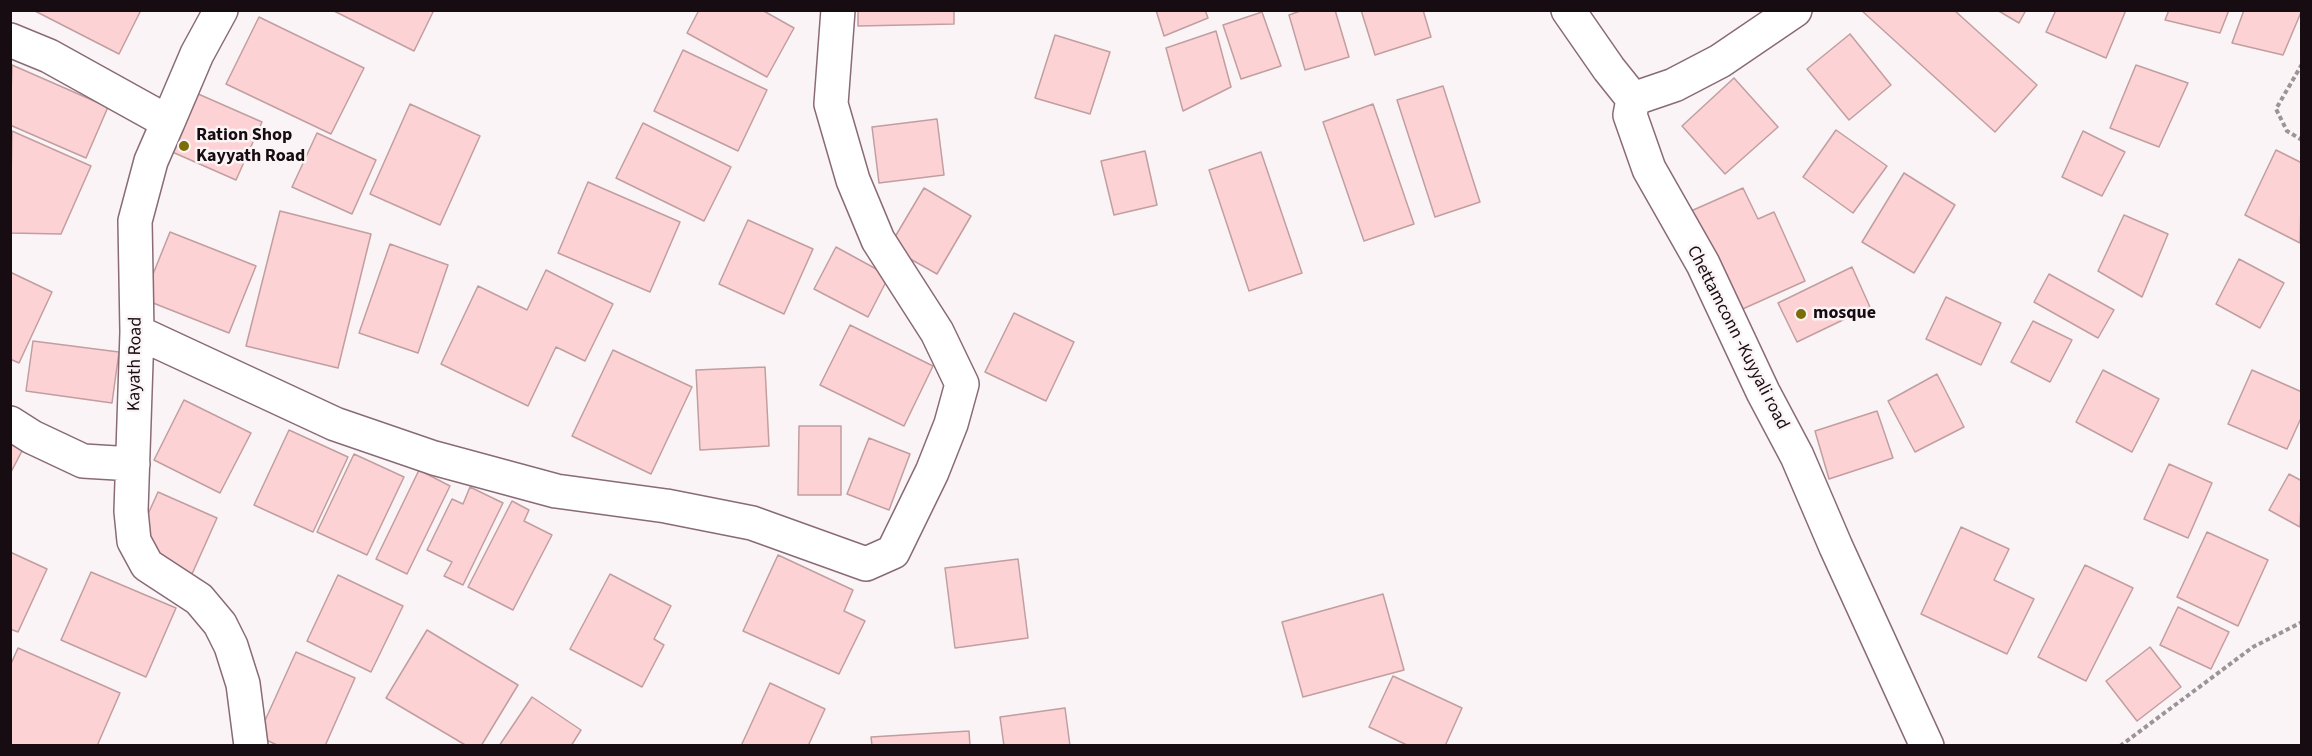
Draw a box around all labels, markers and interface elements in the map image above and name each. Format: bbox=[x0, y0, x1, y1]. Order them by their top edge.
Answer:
place label: Ration Shop Kayyath Road bbox=[196, 125, 305, 168]
marker: Ration Shop Kayyath Road bbox=[177, 139, 191, 153]
street label: Chettamconn -Kuyyali road bbox=[1681, 242, 1793, 434]
place label: mosque bbox=[1813, 303, 1876, 325]
marker: mosque bbox=[1794, 307, 1808, 321]
street label: Kayath Road bbox=[124, 317, 148, 411]

